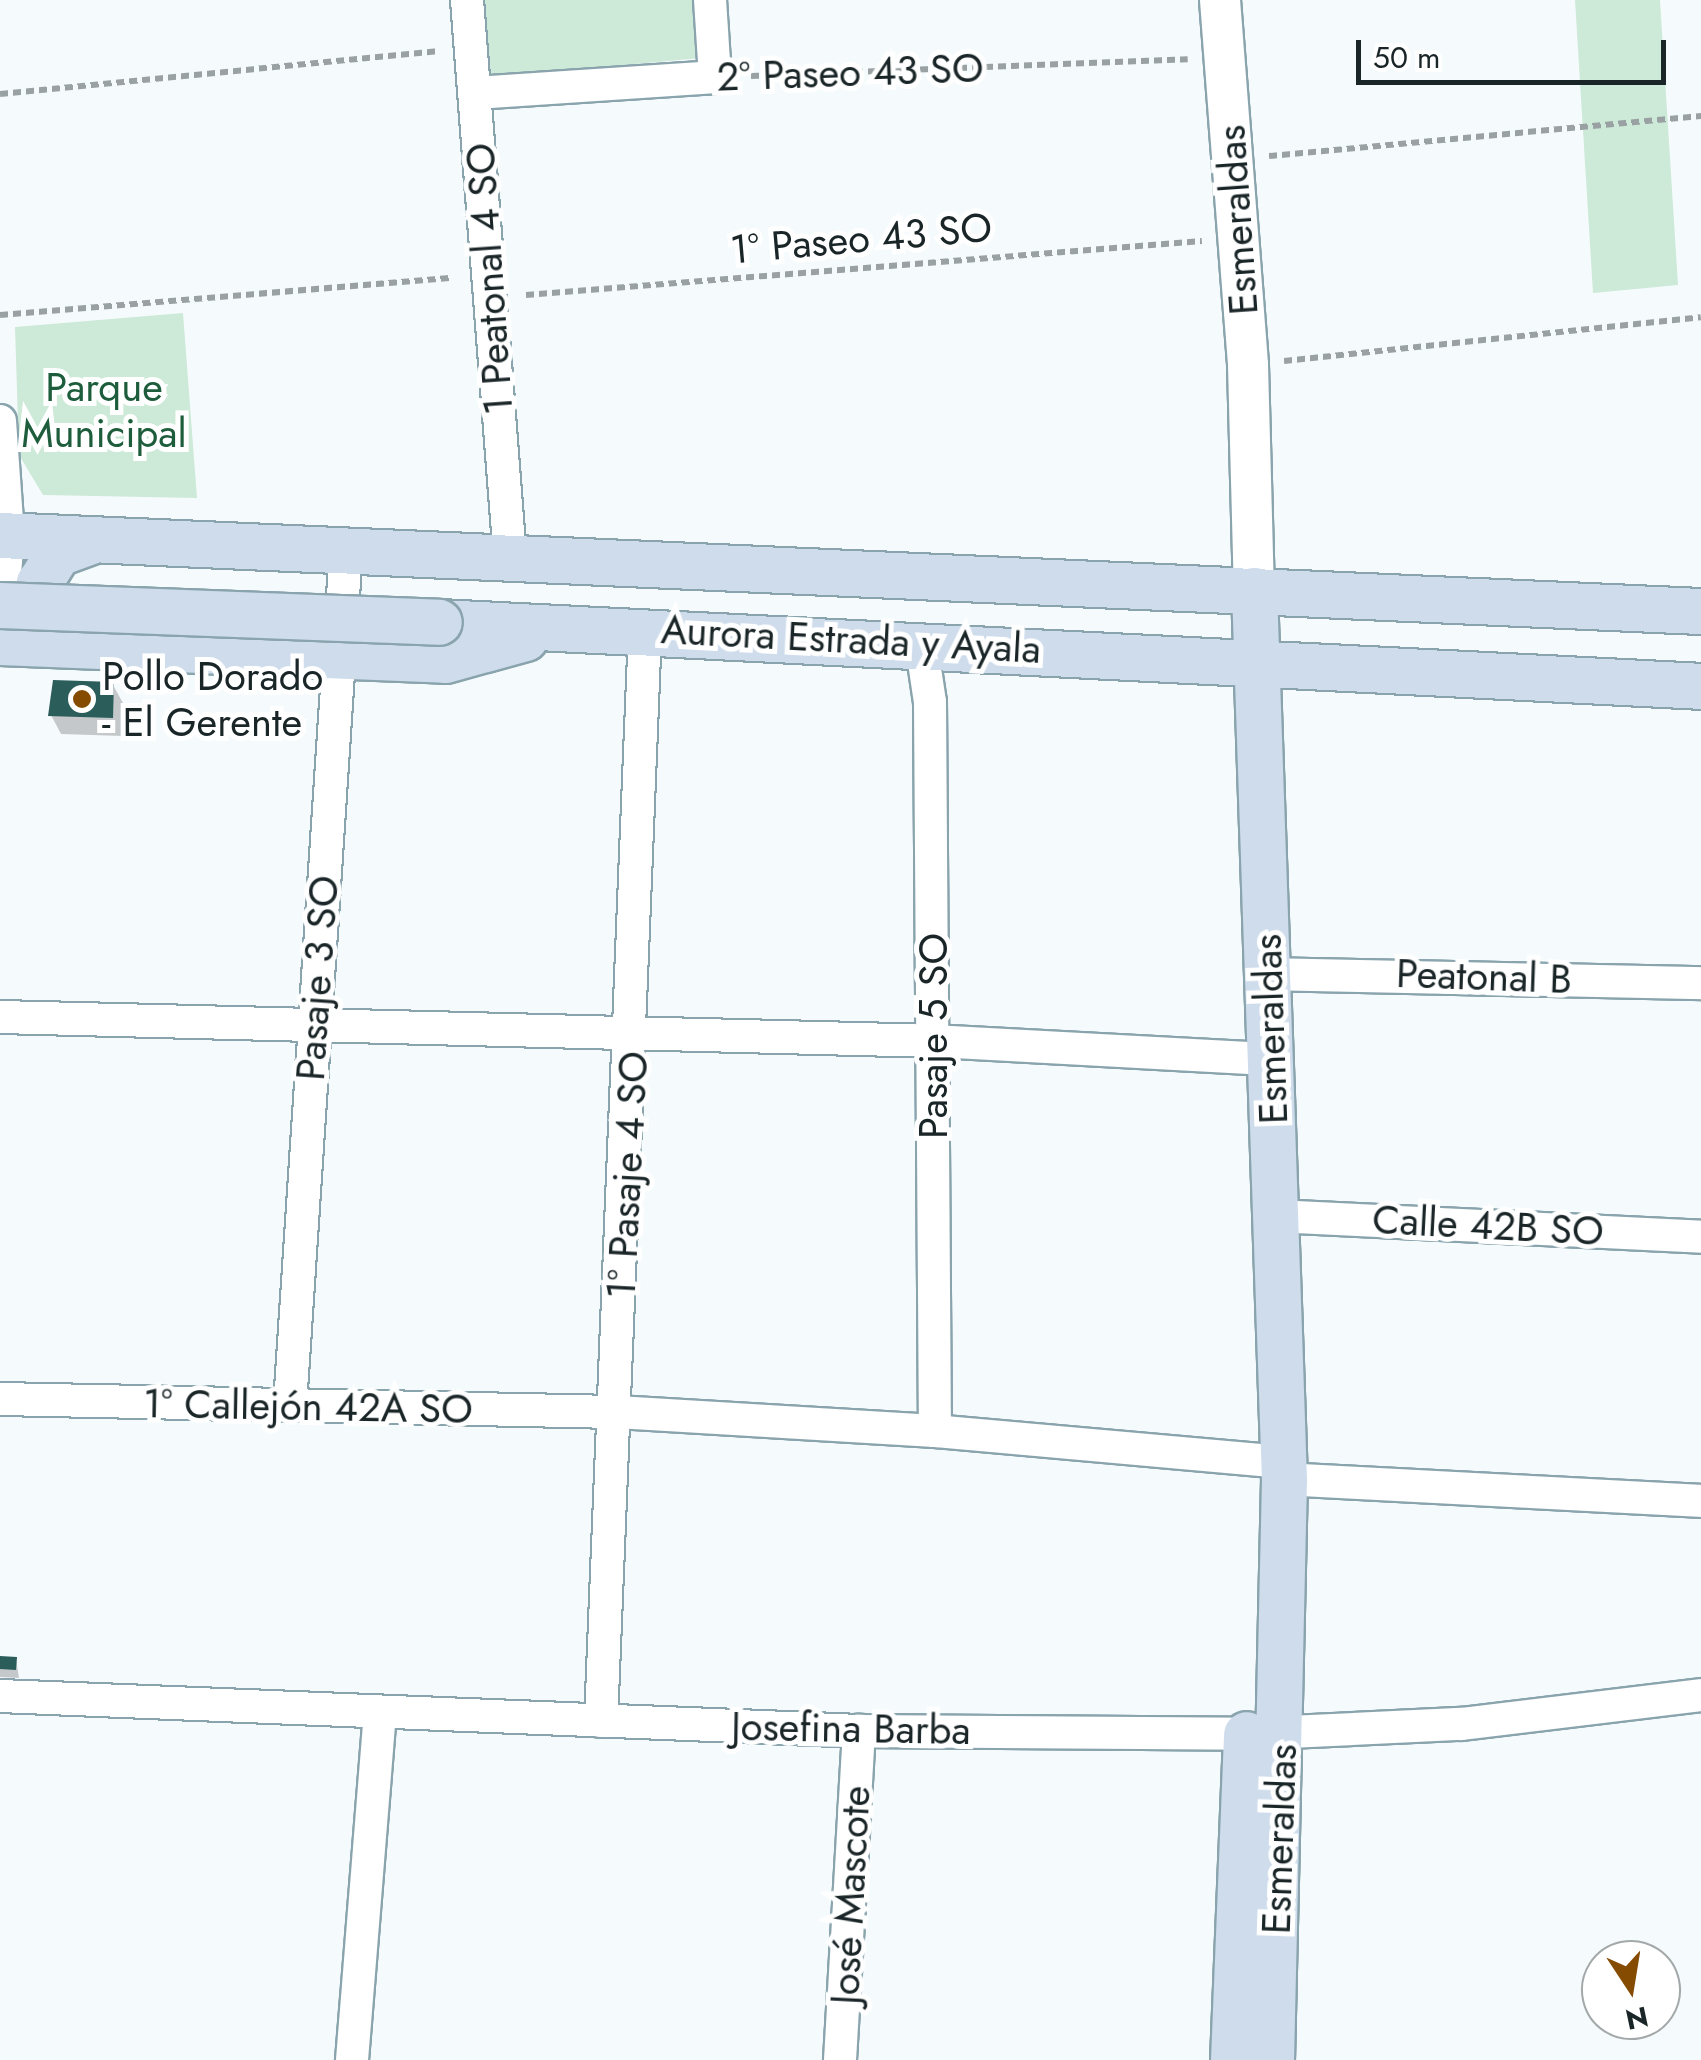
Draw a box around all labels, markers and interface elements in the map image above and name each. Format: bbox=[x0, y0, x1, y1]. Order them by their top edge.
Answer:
scale bar bbox=[1361, 20, 1671, 82]
text: 50 m bbox=[1373, 36, 1440, 79]
street label: 2º Paseo 43 SO bbox=[716, 43, 984, 101]
street label: Esmeraldas bbox=[1206, 123, 1268, 317]
street label: 1 Peatonal 4 SO bbox=[456, 142, 522, 416]
street label: 1º Paseo 43 SO bbox=[728, 203, 994, 273]
park label: Parque Municipal bbox=[21, 363, 187, 457]
street label: Aurora Estrada y Ayala bbox=[660, 605, 1042, 673]
place label: Pollo Dorado - El Gerente bbox=[102, 652, 323, 746]
marker: Pollo Dorado - El Gerente bbox=[71, 688, 93, 710]
street label: Pasaje 3 SO bbox=[286, 874, 348, 1082]
street label: Pasaje 5 SO bbox=[909, 933, 957, 1139]
street label: Esmeraldas bbox=[1243, 933, 1297, 1125]
street label: Peatonal B bbox=[1395, 949, 1573, 1003]
street label: 1º Pasaje 4 SO bbox=[597, 1050, 657, 1300]
street label: Calle 42B SO bbox=[1371, 1195, 1605, 1255]
street label: 1° Callejón 42A SO bbox=[143, 1379, 473, 1433]
street label: Josefina Barba bbox=[731, 1702, 971, 1754]
street label: Esmeraldas bbox=[1252, 1743, 1306, 1935]
street label: José Mascote bbox=[820, 1784, 880, 2006]
north arrow bbox=[1581, 1940, 1681, 2040]
text: N bbox=[1622, 1996, 1652, 2040]

